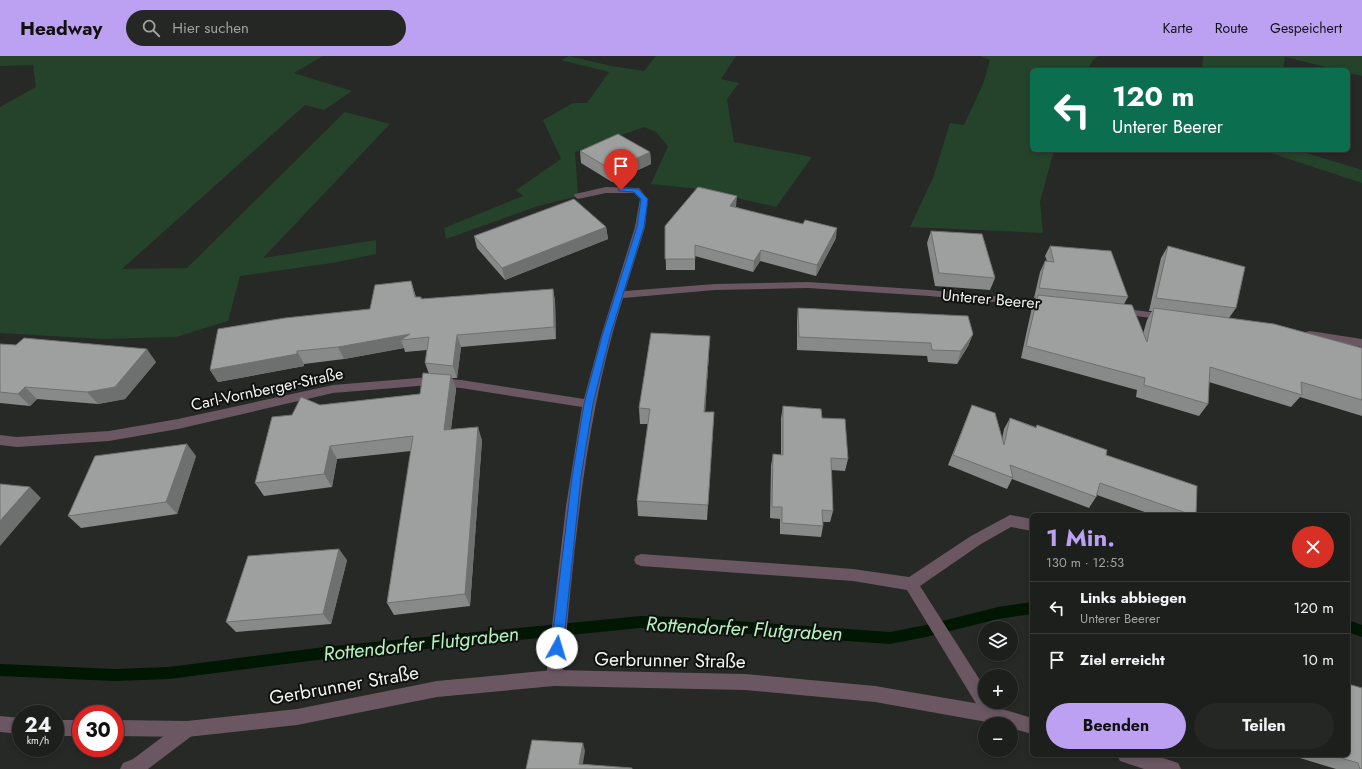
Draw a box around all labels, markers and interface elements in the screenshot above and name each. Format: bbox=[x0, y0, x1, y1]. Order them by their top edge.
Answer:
search box bbox=[126, 10, 406, 46]
text: Headway bbox=[20, 15, 102, 42]
icon: search bbox=[140, 17, 162, 39]
text: Hier suchen bbox=[172, 17, 249, 39]
text: Karte bbox=[1163, 18, 1193, 38]
text: Route bbox=[1215, 18, 1248, 38]
text: Gespeichert bbox=[1270, 18, 1342, 38]
text: 120 m bbox=[1112, 76, 1195, 117]
icon: left bbox=[1046, 84, 1098, 136]
text: Unterer Beerer bbox=[1112, 114, 1223, 140]
pin bbox=[604, 149, 638, 190]
icon: arrive bbox=[610, 155, 632, 177]
street label: Unterer Beerer bbox=[941, 283, 1042, 315]
street label: Carl-Vornberger-Straße bbox=[189, 362, 345, 416]
text: 1 Min. bbox=[1046, 520, 1115, 555]
button: close bbox=[1292, 526, 1334, 568]
text: 130 m · 12:53 bbox=[1046, 553, 1124, 572]
text: Links abbiegen bbox=[1080, 587, 1186, 609]
icon: left bbox=[1046, 597, 1068, 619]
text: 120 m bbox=[1294, 597, 1334, 619]
water label: Rottendorfer Flutgraben bbox=[645, 609, 843, 649]
text: Unterer Beerer bbox=[1080, 609, 1160, 628]
water label: Rottendorfer Flutgraben bbox=[322, 619, 520, 669]
map controls bbox=[978, 621, 1018, 757]
button: layers bbox=[978, 621, 1018, 661]
position arrow bbox=[536, 627, 578, 669]
street label: Gerbrunner Straße bbox=[594, 645, 746, 675]
icon: arrive bbox=[1046, 649, 1068, 671]
text: Ziel erreicht bbox=[1080, 649, 1165, 671]
text: 10 m bbox=[1302, 649, 1334, 671]
street label: Gerbrunner Straße bbox=[267, 659, 421, 711]
button: + bbox=[978, 669, 1018, 709]
button: Beenden bbox=[1046, 703, 1186, 749]
button: Teilen bbox=[1194, 703, 1334, 749]
speed limit sign: 30 bbox=[72, 705, 124, 757]
text: 24 bbox=[24, 711, 52, 740]
button: − bbox=[978, 717, 1018, 757]
text: km/h bbox=[27, 733, 49, 748]

